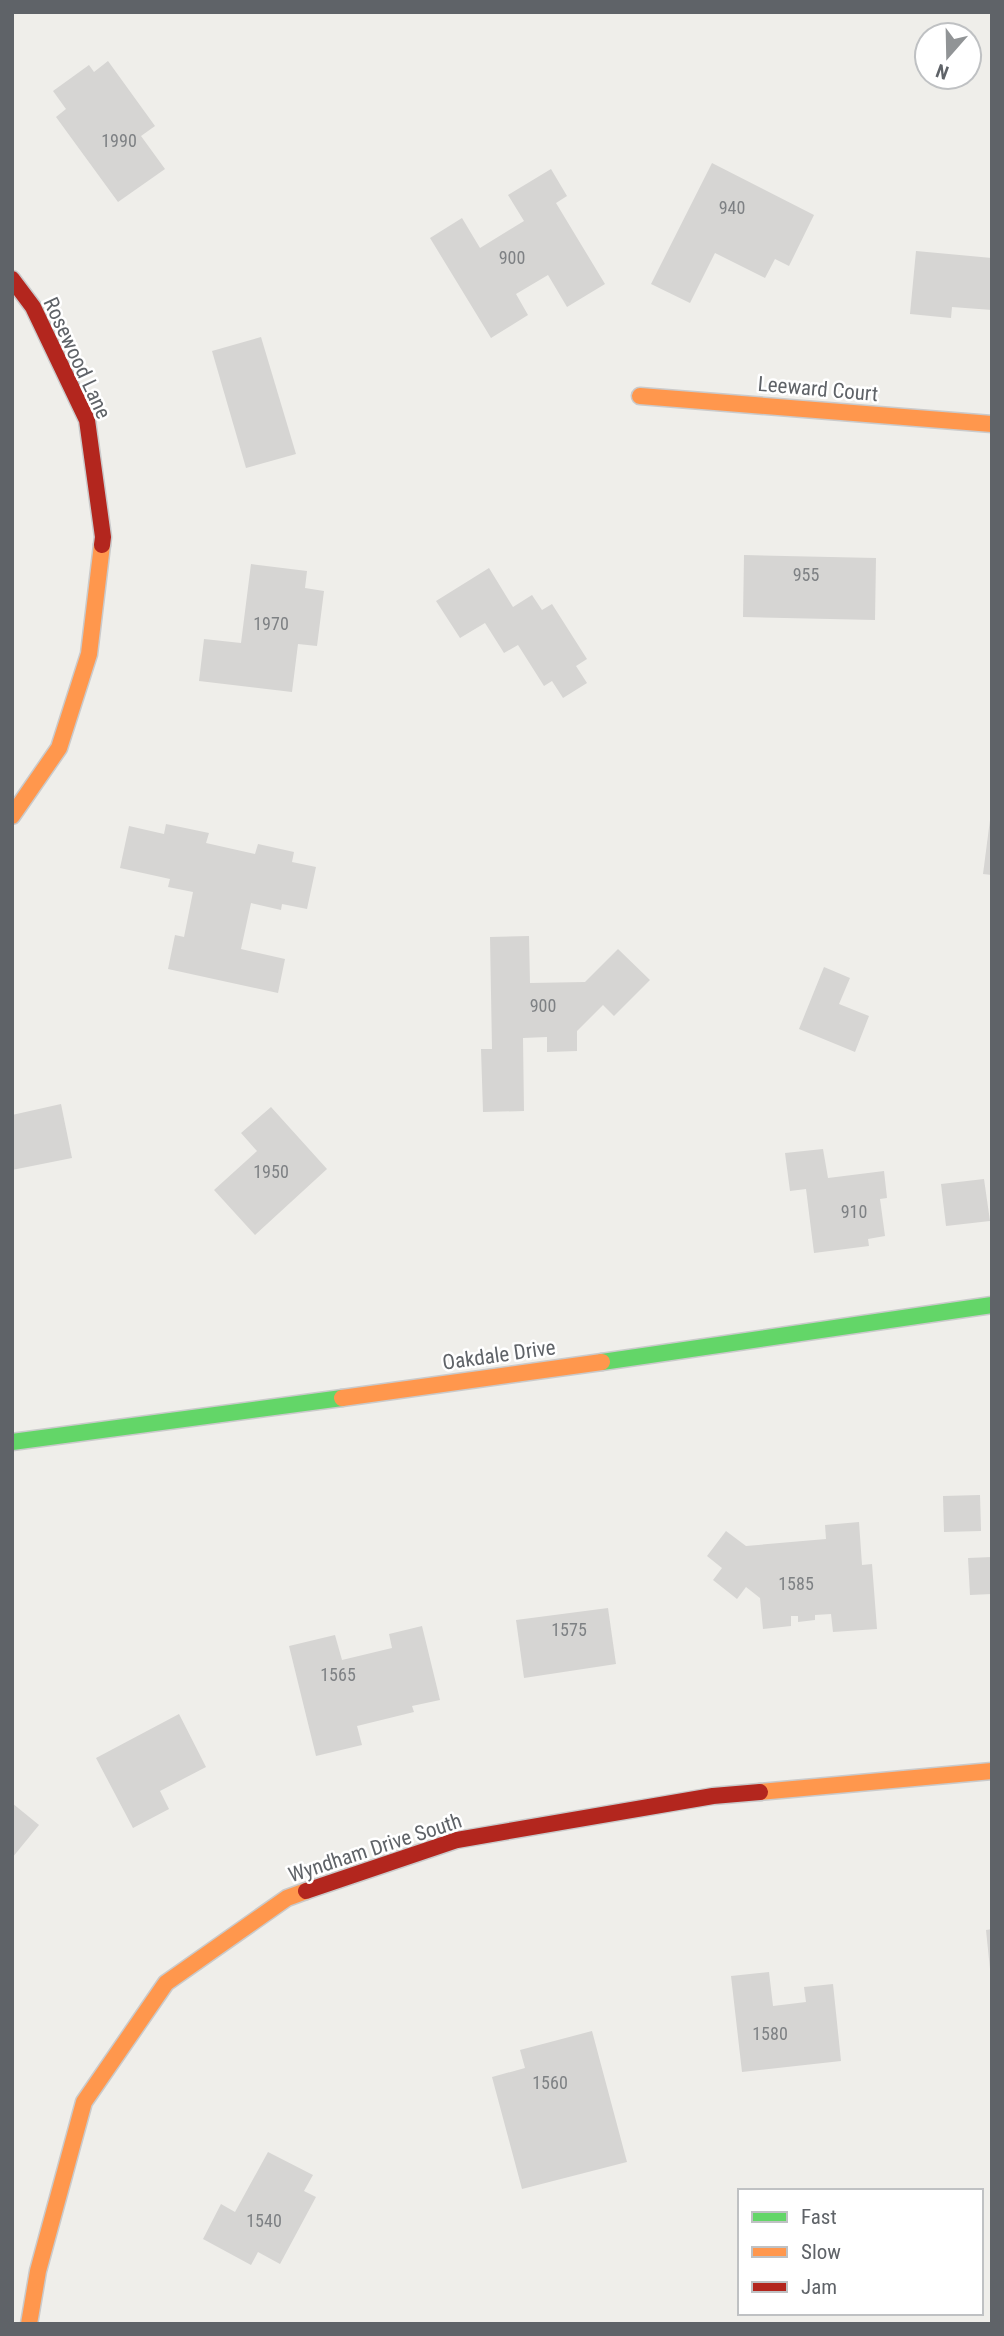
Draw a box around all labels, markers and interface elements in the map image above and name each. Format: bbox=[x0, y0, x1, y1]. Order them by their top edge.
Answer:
north arrow bbox=[913, 21, 983, 91]
text: N bbox=[933, 59, 952, 84]
house number: 1990 bbox=[101, 130, 137, 151]
house number: 940 bbox=[719, 197, 745, 218]
house number: 900 bbox=[499, 247, 525, 268]
street label: Rosewood Lane bbox=[38, 294, 116, 423]
street label: Leeward Court bbox=[757, 372, 879, 406]
house number: 955 bbox=[793, 564, 819, 585]
house number: 1970 bbox=[253, 613, 289, 634]
house number: 900 bbox=[530, 995, 556, 1016]
house number: 1950 bbox=[253, 1161, 289, 1182]
house number: 910 bbox=[841, 1201, 867, 1222]
street label: Oakdale Drive bbox=[441, 1335, 557, 1375]
house number: 1585 bbox=[778, 1573, 814, 1594]
house number: 1575 bbox=[551, 1619, 587, 1640]
house number: 1565 bbox=[320, 1664, 356, 1685]
street label: Wyndham Drive South bbox=[285, 1809, 465, 1887]
house number: 1580 bbox=[752, 2023, 788, 2044]
house number: 1560 bbox=[532, 2072, 568, 2093]
legend bbox=[738, 2189, 983, 2315]
text: Fast bbox=[801, 2205, 837, 2229]
house number: 1540 bbox=[246, 2210, 282, 2231]
text: Slow bbox=[801, 2240, 841, 2264]
text: Jam bbox=[801, 2275, 837, 2299]

